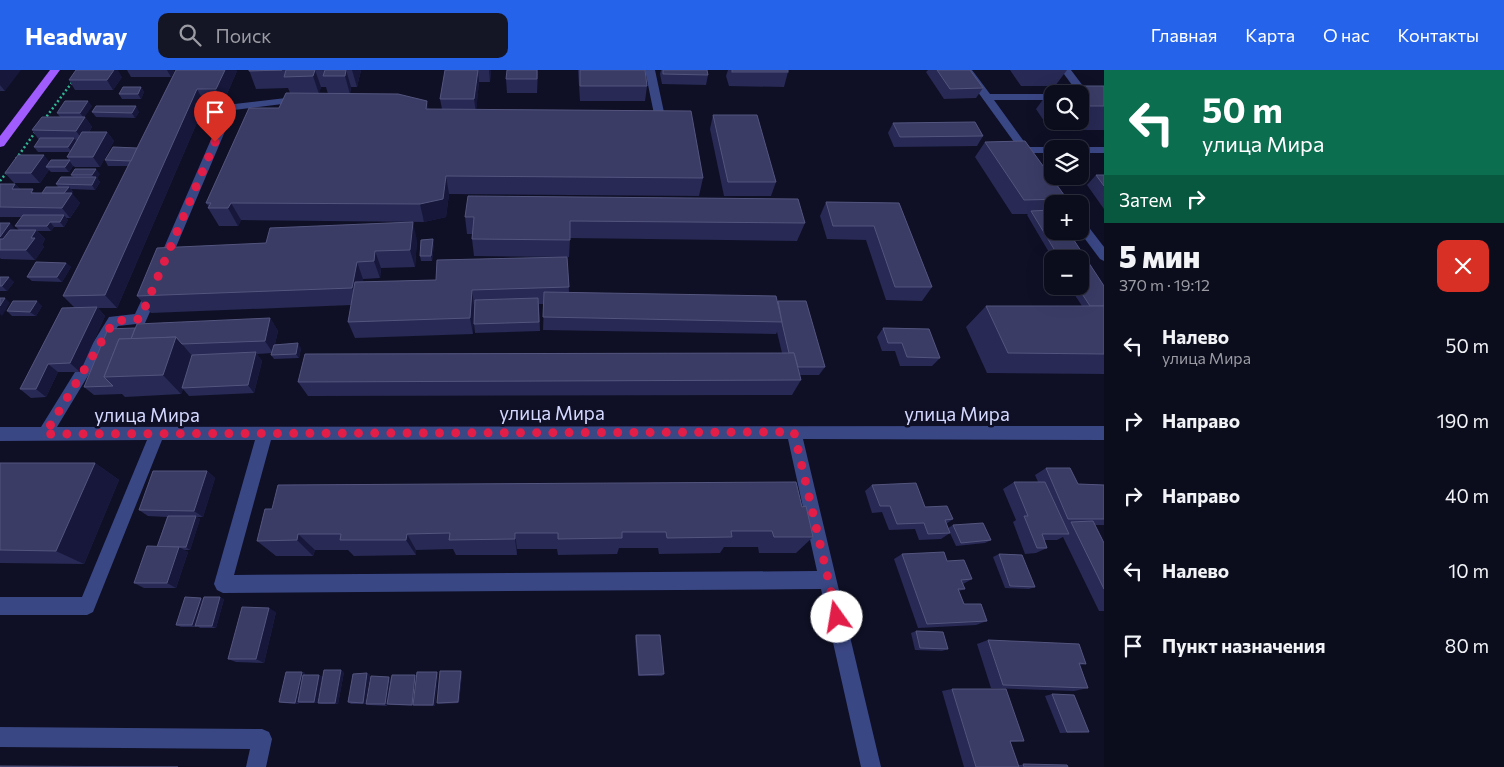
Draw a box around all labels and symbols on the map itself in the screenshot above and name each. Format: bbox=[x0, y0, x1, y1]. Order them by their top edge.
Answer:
pin bbox=[194, 91, 236, 142]
street label: улица Мира bbox=[499, 401, 605, 424]
street label: улица Мира bbox=[904, 402, 1010, 425]
street label: улица Мира bbox=[94, 403, 200, 426]
position arrow bbox=[810, 590, 862, 642]

